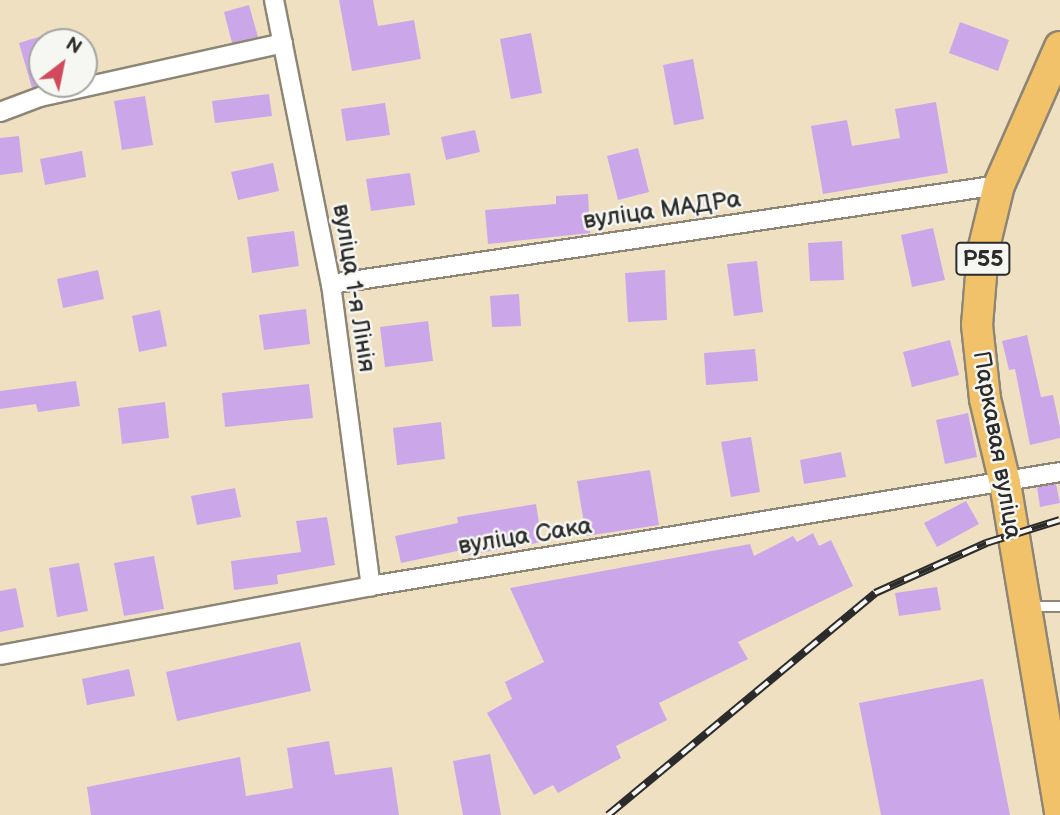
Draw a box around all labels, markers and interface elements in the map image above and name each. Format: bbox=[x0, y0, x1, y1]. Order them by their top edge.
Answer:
north arrow bbox=[28, 28, 98, 98]
text: N bbox=[61, 33, 85, 60]
street label: вуліца МАДРа bbox=[581, 185, 743, 235]
street label: вуліца 1-я Лінія bbox=[326, 202, 382, 374]
road number: Р55 bbox=[955, 240, 1011, 278]
street label: Паркавая вуліца bbox=[966, 349, 1028, 541]
street label: вуліца Сака bbox=[456, 511, 594, 561]

